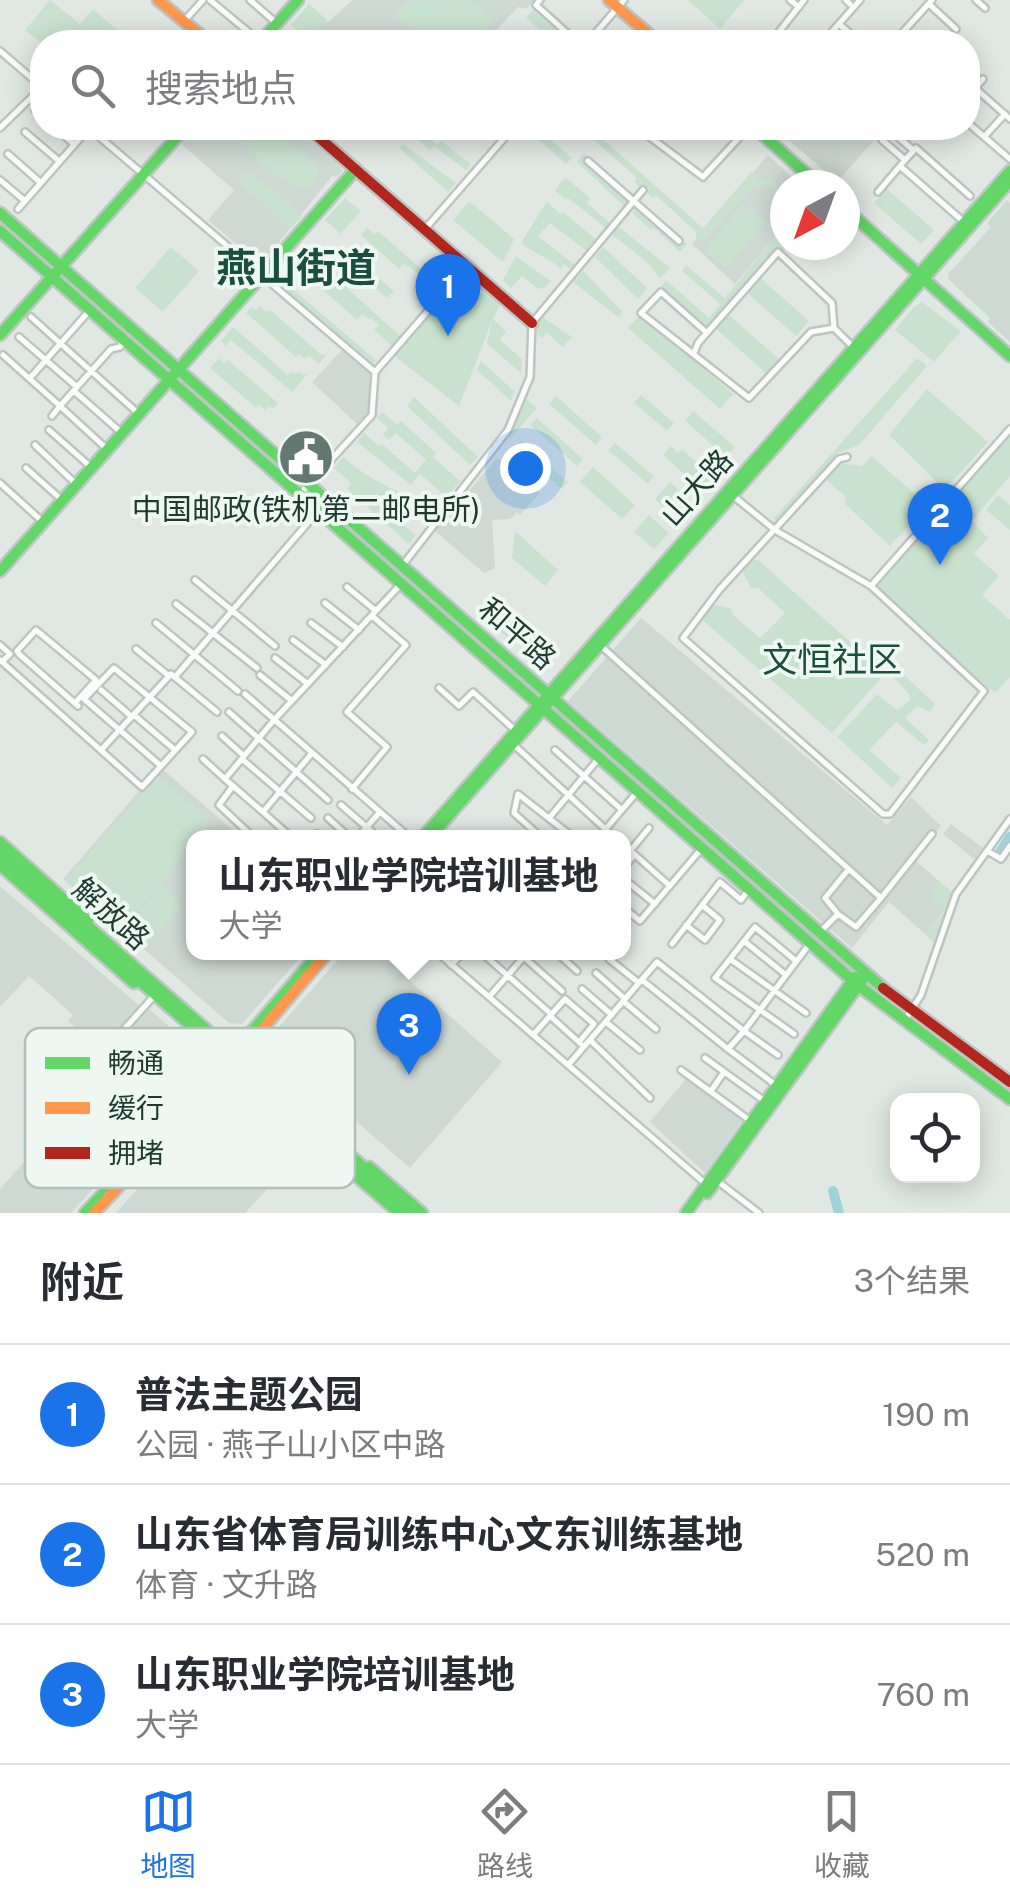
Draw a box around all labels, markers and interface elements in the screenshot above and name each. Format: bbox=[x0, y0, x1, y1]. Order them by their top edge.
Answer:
search box bbox=[30, 30, 980, 140]
icon: search bbox=[65, 58, 120, 113]
text: 搜索地点 bbox=[145, 66, 297, 111]
north arrow bbox=[770, 170, 860, 260]
district label: 燕山街道 bbox=[216, 244, 376, 291]
pin: 1 bbox=[416, 254, 480, 336]
public building icon: 中国邮政(铁机第二邮电所) bbox=[276, 427, 336, 487]
street label: 山大路 bbox=[653, 442, 740, 533]
your location bbox=[500, 443, 551, 494]
pin: 2 bbox=[908, 482, 972, 565]
place label: 中国邮政(铁机第二邮电所) bbox=[132, 491, 480, 527]
street label: 和平路 bbox=[472, 590, 563, 676]
district label: 文恒社区 bbox=[762, 639, 902, 680]
popup bbox=[186, 830, 631, 960]
text: 山东职业学院培训基地 bbox=[218, 853, 599, 898]
street label: 解放路 bbox=[66, 870, 157, 957]
text: 大学 bbox=[218, 907, 283, 944]
pin: 3 bbox=[376, 992, 442, 1075]
legend bbox=[25, 1028, 355, 1188]
text: 畅通 bbox=[108, 1046, 164, 1079]
text: 缓行 bbox=[108, 1091, 164, 1124]
map controls bbox=[890, 1093, 980, 1183]
button: locate bbox=[890, 1093, 980, 1183]
text: 拥堵 bbox=[108, 1136, 164, 1169]
text: 附近 bbox=[40, 1257, 124, 1306]
text: 3个结果 bbox=[854, 1262, 970, 1299]
text: 普法主题公园 bbox=[135, 1372, 363, 1417]
text: 1 bbox=[66, 1396, 79, 1433]
text: 190 m bbox=[882, 1396, 970, 1433]
text: 公园 · 燕子山小区中路 bbox=[135, 1426, 446, 1463]
text: 山东省体育局训练中心文东训练基地 bbox=[135, 1512, 743, 1557]
text: 2 bbox=[62, 1536, 83, 1573]
text: 520 m bbox=[875, 1536, 970, 1573]
text: 体育 · 文升路 bbox=[135, 1566, 318, 1603]
text: 山东职业学院培训基地 bbox=[135, 1652, 515, 1697]
text: 3 bbox=[62, 1676, 83, 1713]
text: 760 m bbox=[877, 1676, 970, 1713]
text: 大学 bbox=[135, 1706, 199, 1743]
tab: 地图 bbox=[140, 1784, 196, 1884]
tab: 路线 bbox=[477, 1784, 533, 1884]
tab: 收藏 bbox=[814, 1784, 870, 1884]

